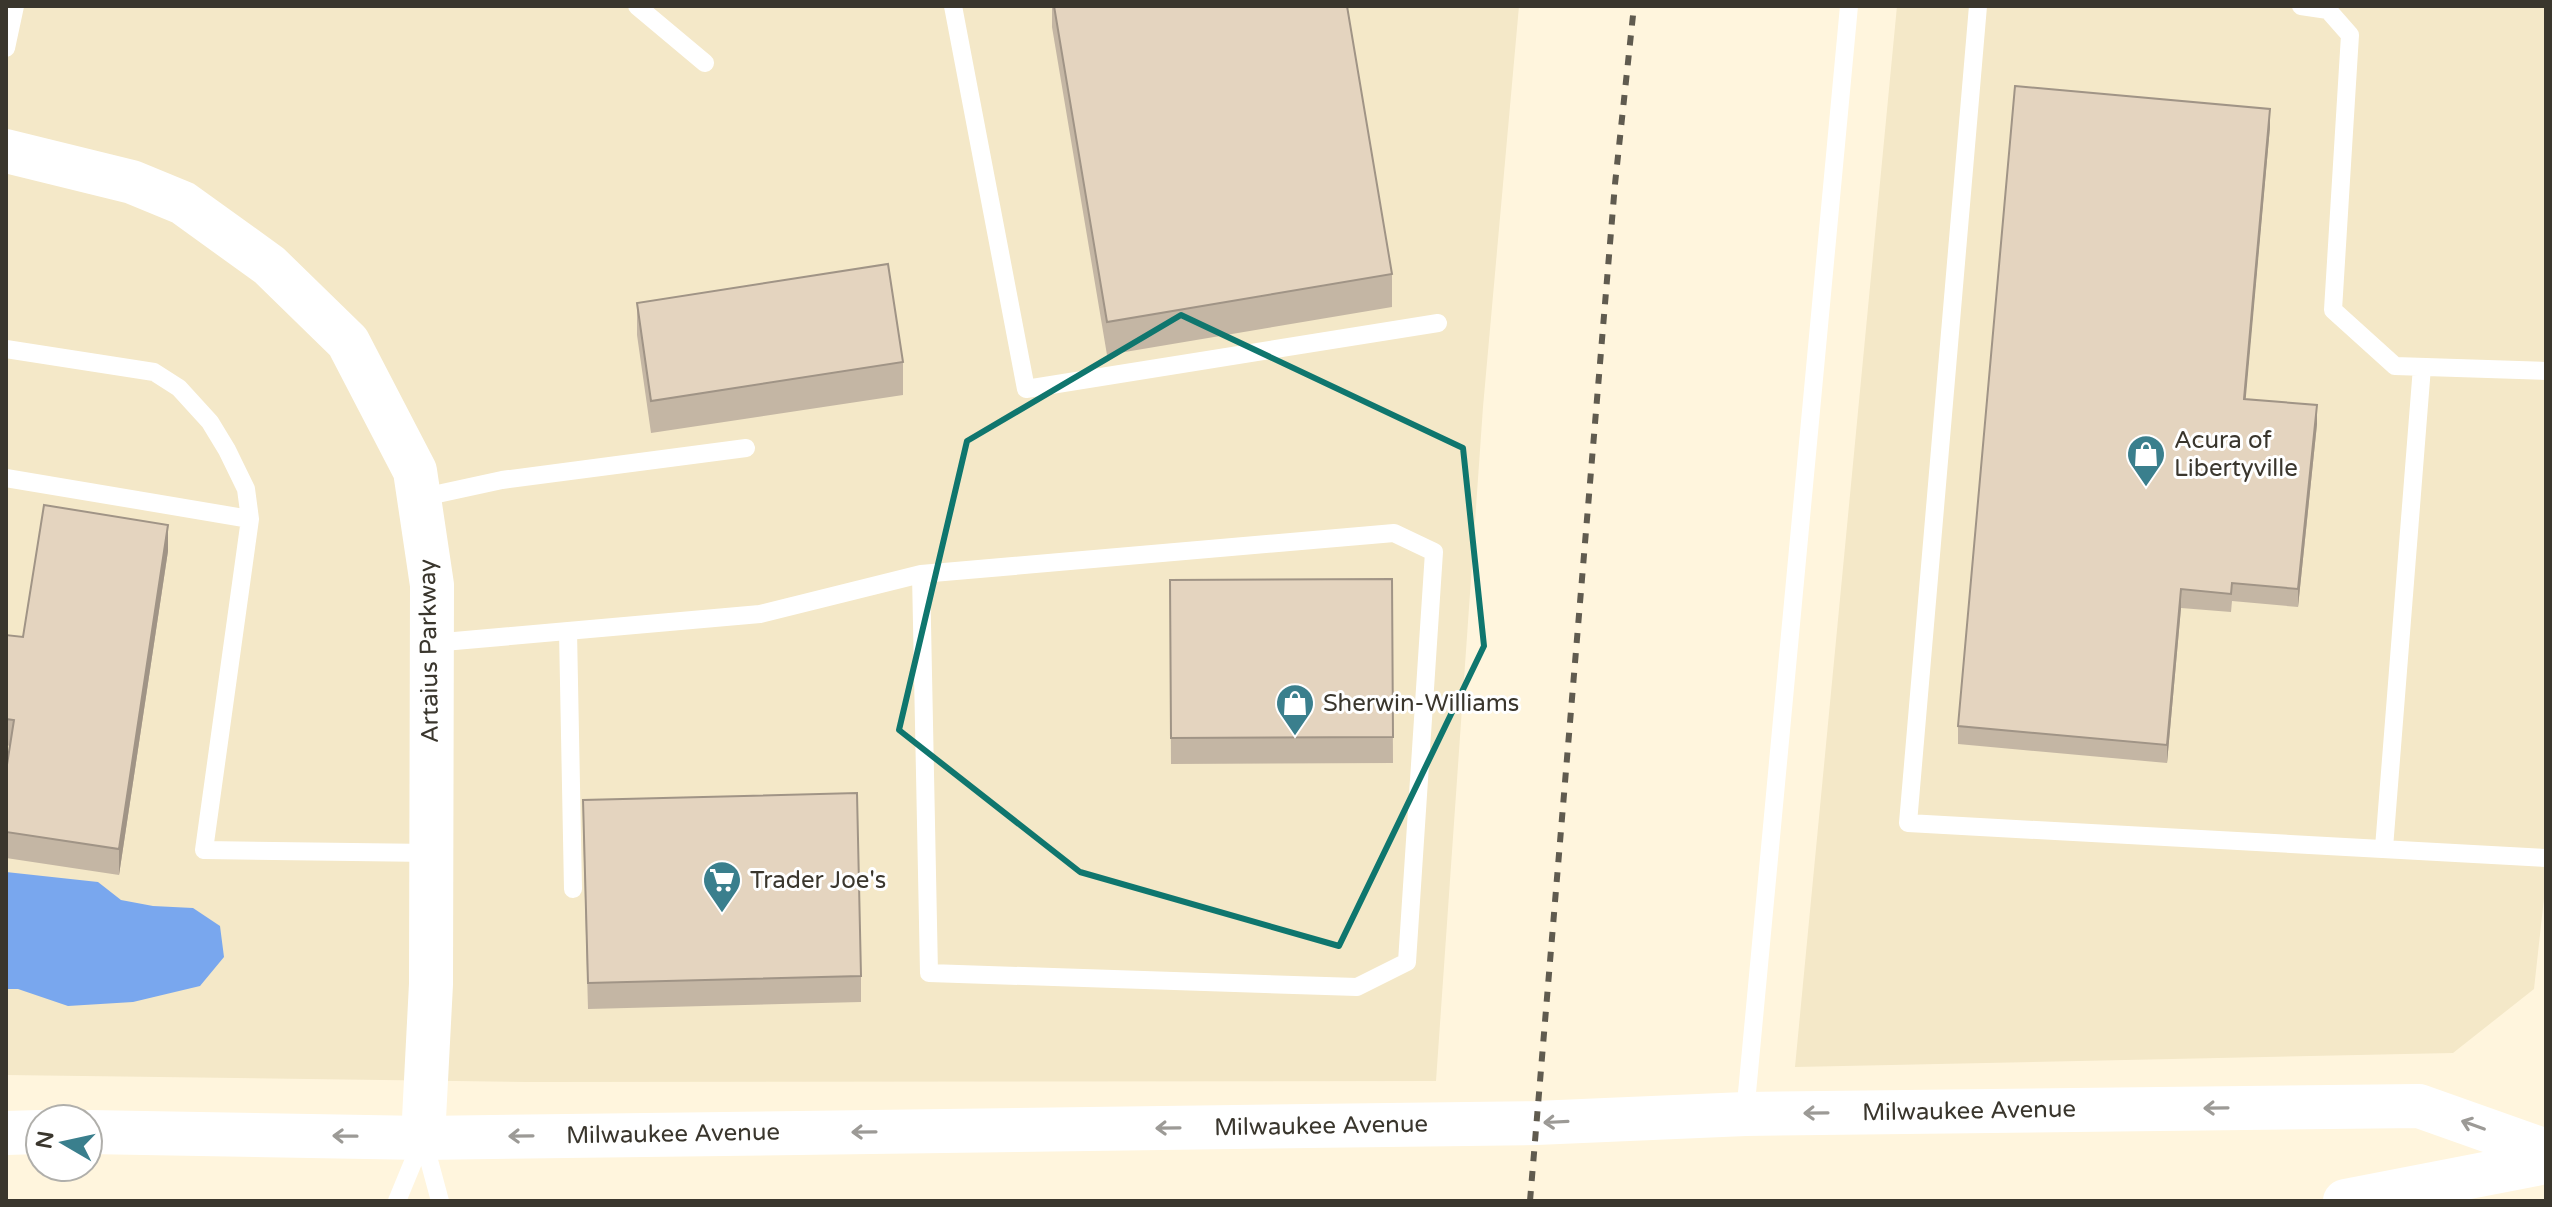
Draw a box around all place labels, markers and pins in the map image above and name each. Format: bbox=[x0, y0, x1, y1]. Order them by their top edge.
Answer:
place label: Acura of Libertyville bbox=[2174, 426, 2298, 483]
shop icon: Acura of Libertyville bbox=[2125, 433, 2167, 488]
shop icon: Sherwin-Williams bbox=[1274, 682, 1316, 737]
place label: Sherwin-Williams bbox=[1323, 689, 1519, 718]
supermarket icon: Trader Joe's bbox=[701, 859, 743, 914]
place label: Trader Joe's bbox=[750, 866, 886, 895]

